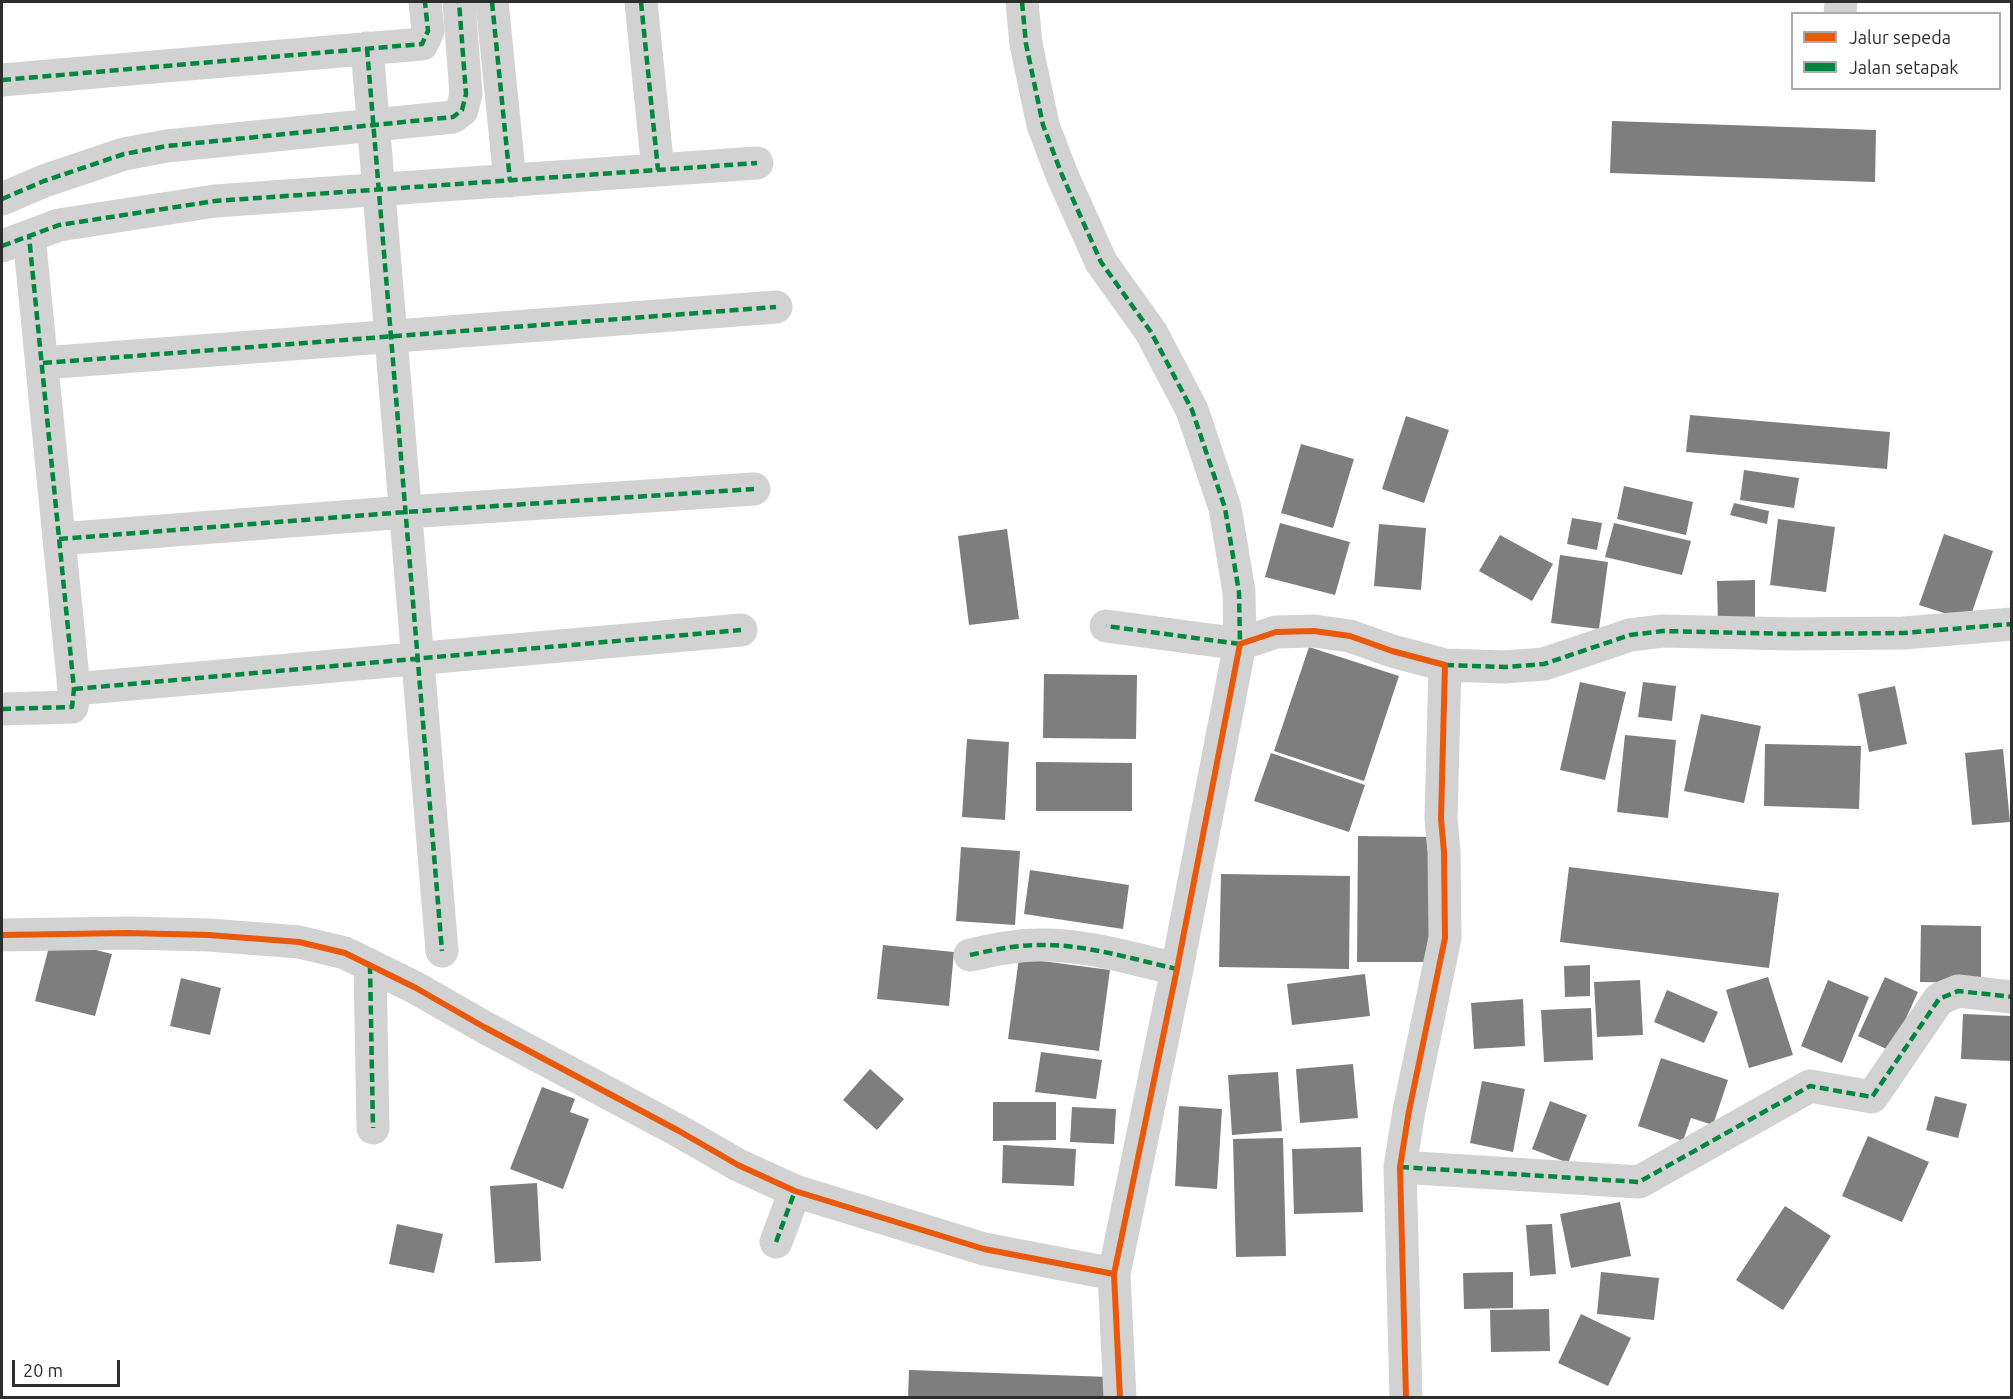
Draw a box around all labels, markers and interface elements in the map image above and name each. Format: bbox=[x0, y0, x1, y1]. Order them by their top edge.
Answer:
legend bbox=[1791, 12, 2001, 90]
text: Jalur sepeda bbox=[1849, 27, 1951, 47]
text: Jalan setapak bbox=[1849, 57, 1958, 77]
scale bar bbox=[15, 1348, 123, 1386]
text: 20 m bbox=[23, 1360, 63, 1380]

